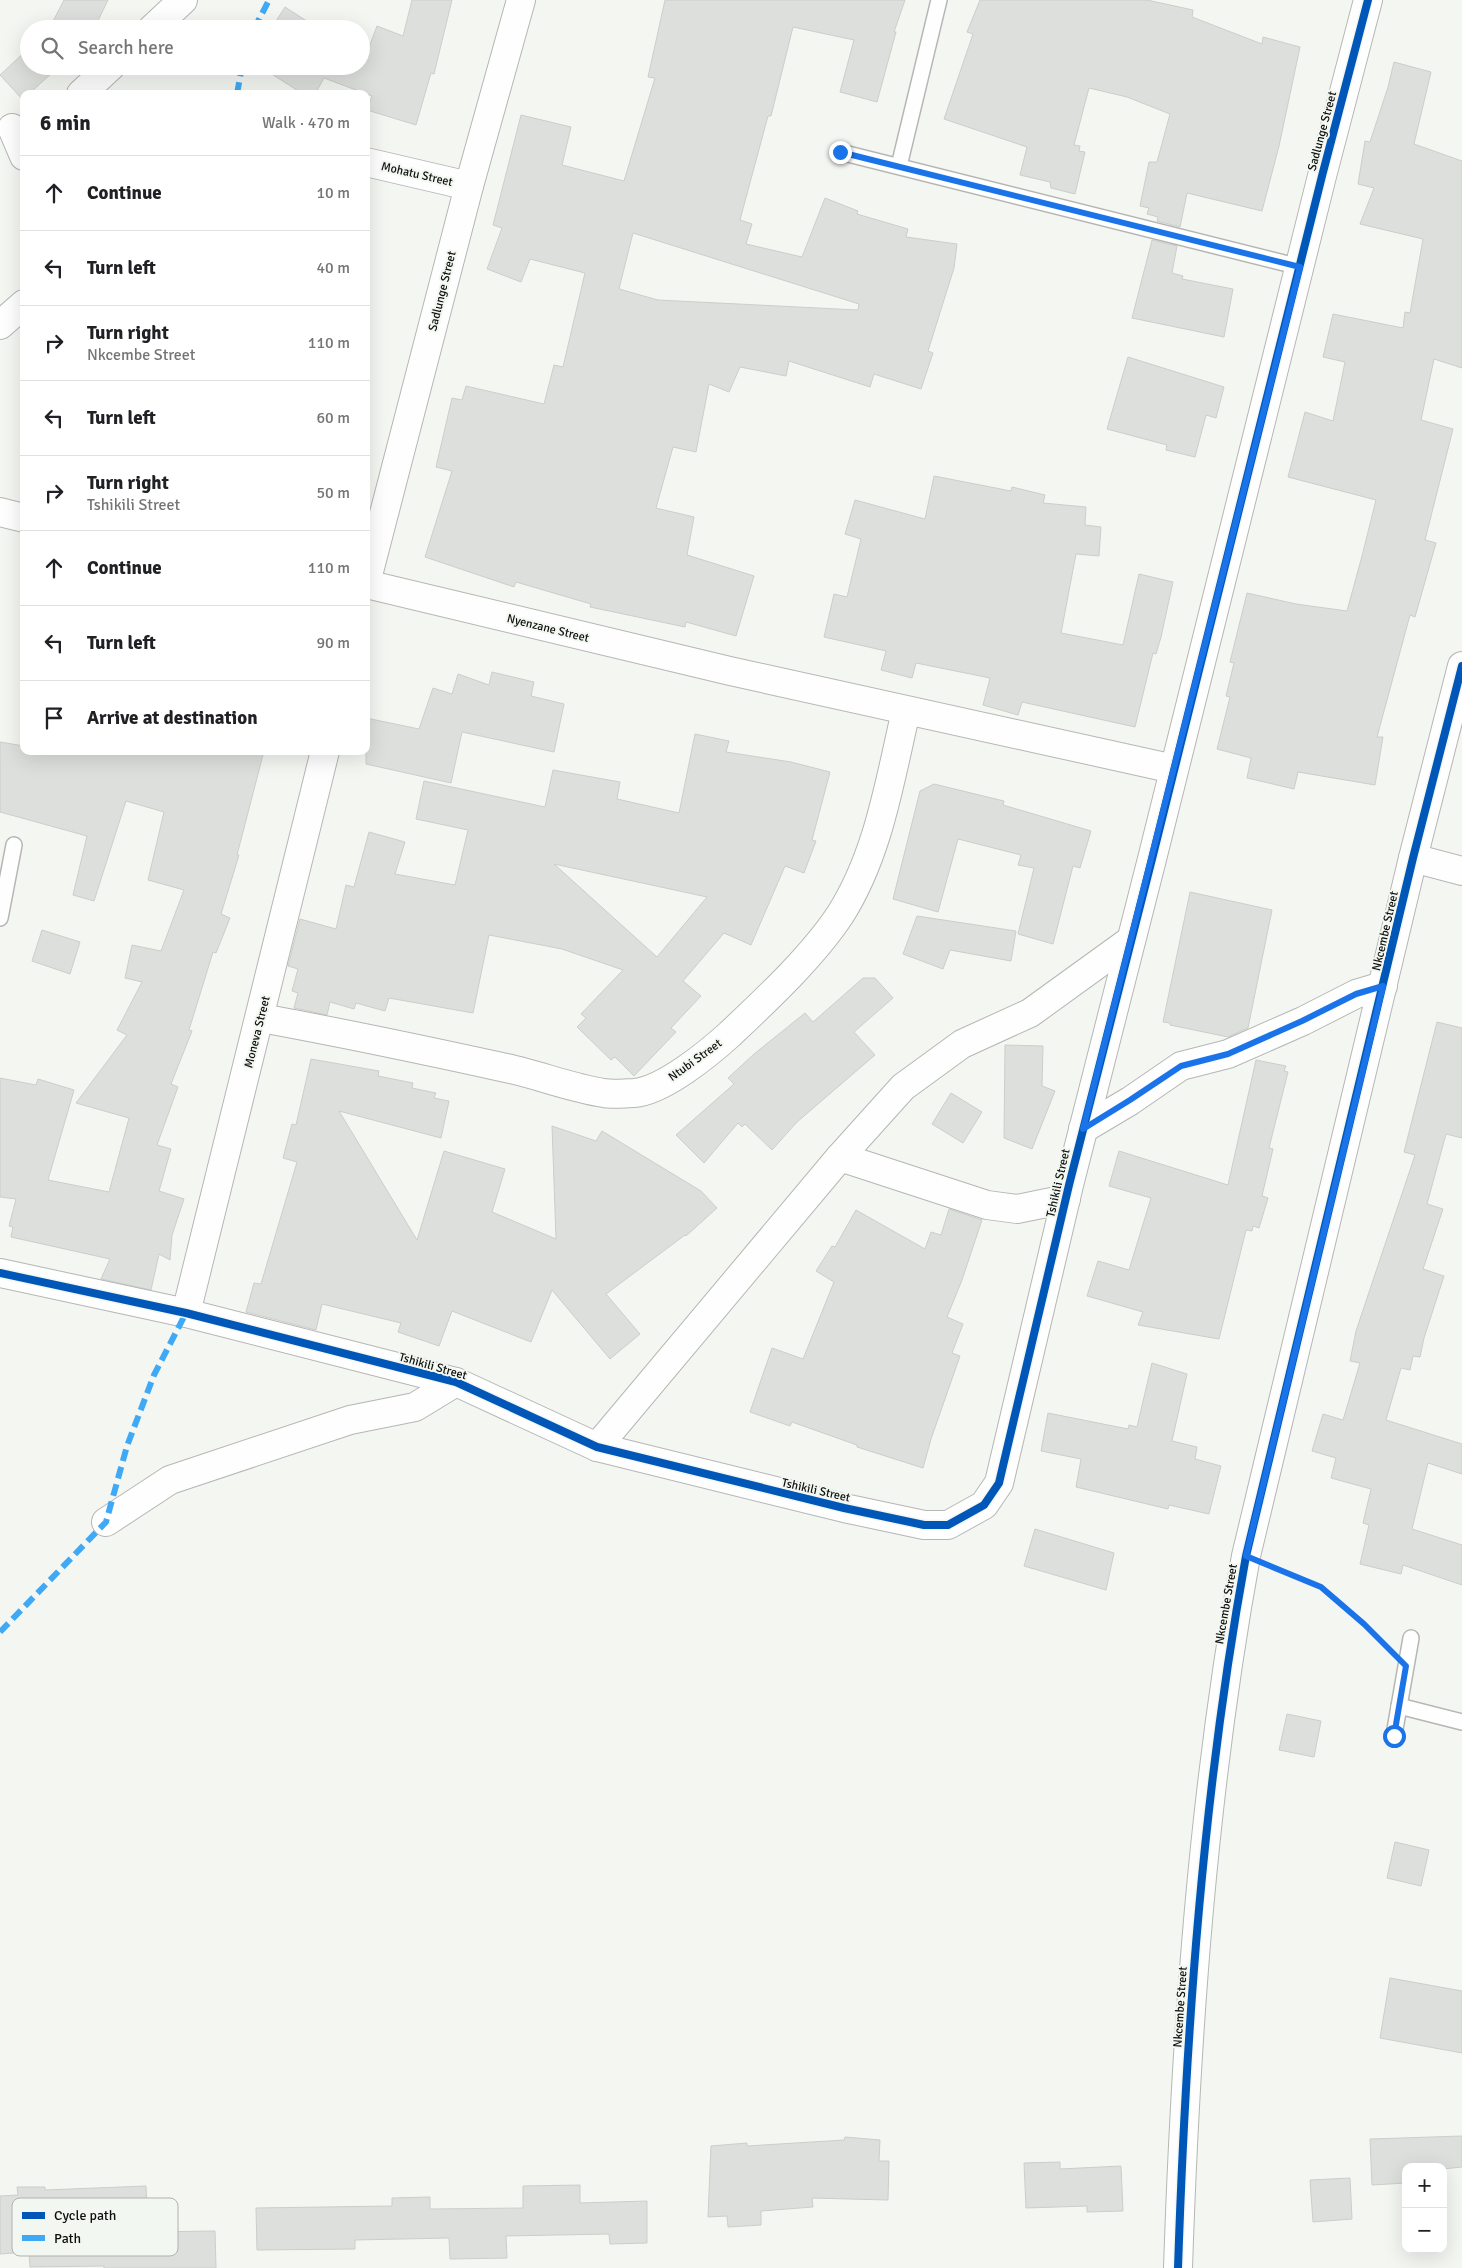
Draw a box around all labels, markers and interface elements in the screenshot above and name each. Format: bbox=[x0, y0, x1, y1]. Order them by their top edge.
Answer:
search box bbox=[20, 20, 370, 75]
icon: search bbox=[38, 34, 66, 62]
text: Search here bbox=[78, 36, 174, 60]
street label: Sadlunge Street bbox=[1305, 90, 1340, 173]
text: 6 min bbox=[40, 110, 91, 136]
text: Walk · 470 m bbox=[262, 113, 350, 133]
route end bbox=[829, 141, 852, 164]
street label: Mohatu Street bbox=[380, 159, 454, 190]
icon: ahead bbox=[40, 179, 68, 207]
text: Continue bbox=[87, 181, 162, 205]
text: 10 m bbox=[316, 183, 350, 203]
street label: Sadlunge Street bbox=[425, 250, 460, 333]
icon: left bbox=[40, 254, 68, 282]
text: Turn left bbox=[87, 256, 156, 280]
text: 40 m bbox=[316, 258, 350, 278]
text: Turn right bbox=[87, 321, 169, 345]
icon: right bbox=[40, 329, 68, 357]
text: 110 m bbox=[308, 333, 350, 353]
text: Nkcembe Street bbox=[87, 345, 195, 365]
icon: left bbox=[40, 404, 68, 432]
text: Turn left bbox=[87, 406, 156, 430]
text: 60 m bbox=[316, 408, 350, 428]
text: Turn right bbox=[87, 471, 169, 495]
icon: right bbox=[40, 479, 68, 507]
text: 50 m bbox=[316, 483, 350, 503]
text: Tshikili Street bbox=[87, 495, 180, 515]
icon: ahead bbox=[40, 554, 68, 582]
text: Continue bbox=[87, 556, 162, 580]
text: 110 m bbox=[308, 558, 350, 578]
street label: Nyenzane Street bbox=[505, 611, 590, 646]
icon: left bbox=[40, 629, 68, 657]
text: Turn left bbox=[87, 631, 156, 655]
text: 90 m bbox=[316, 633, 350, 653]
icon: arrive bbox=[40, 704, 68, 732]
text: Arrive at destination bbox=[87, 706, 258, 730]
street label: Nkcembe Street bbox=[1369, 890, 1402, 972]
street label: Moneva Street bbox=[241, 995, 274, 1070]
street label: Ntubi Street bbox=[666, 1036, 725, 1085]
street label: Tshikili Street bbox=[1043, 1147, 1074, 1219]
street label: Tshikili Street bbox=[397, 1350, 468, 1383]
street label: Tshikili Street bbox=[780, 1475, 852, 1506]
street label: Nkcembe Street bbox=[1212, 1563, 1241, 1645]
route start bbox=[1383, 1725, 1406, 1748]
street label: Nkcembe Street bbox=[1170, 1966, 1191, 2048]
map controls bbox=[1402, 2163, 1447, 2253]
button: + bbox=[1402, 2163, 1447, 2208]
legend bbox=[12, 2198, 178, 2256]
text: Cycle path bbox=[54, 2207, 116, 2224]
button: − bbox=[1402, 2208, 1447, 2253]
text: Path bbox=[54, 2230, 81, 2247]

